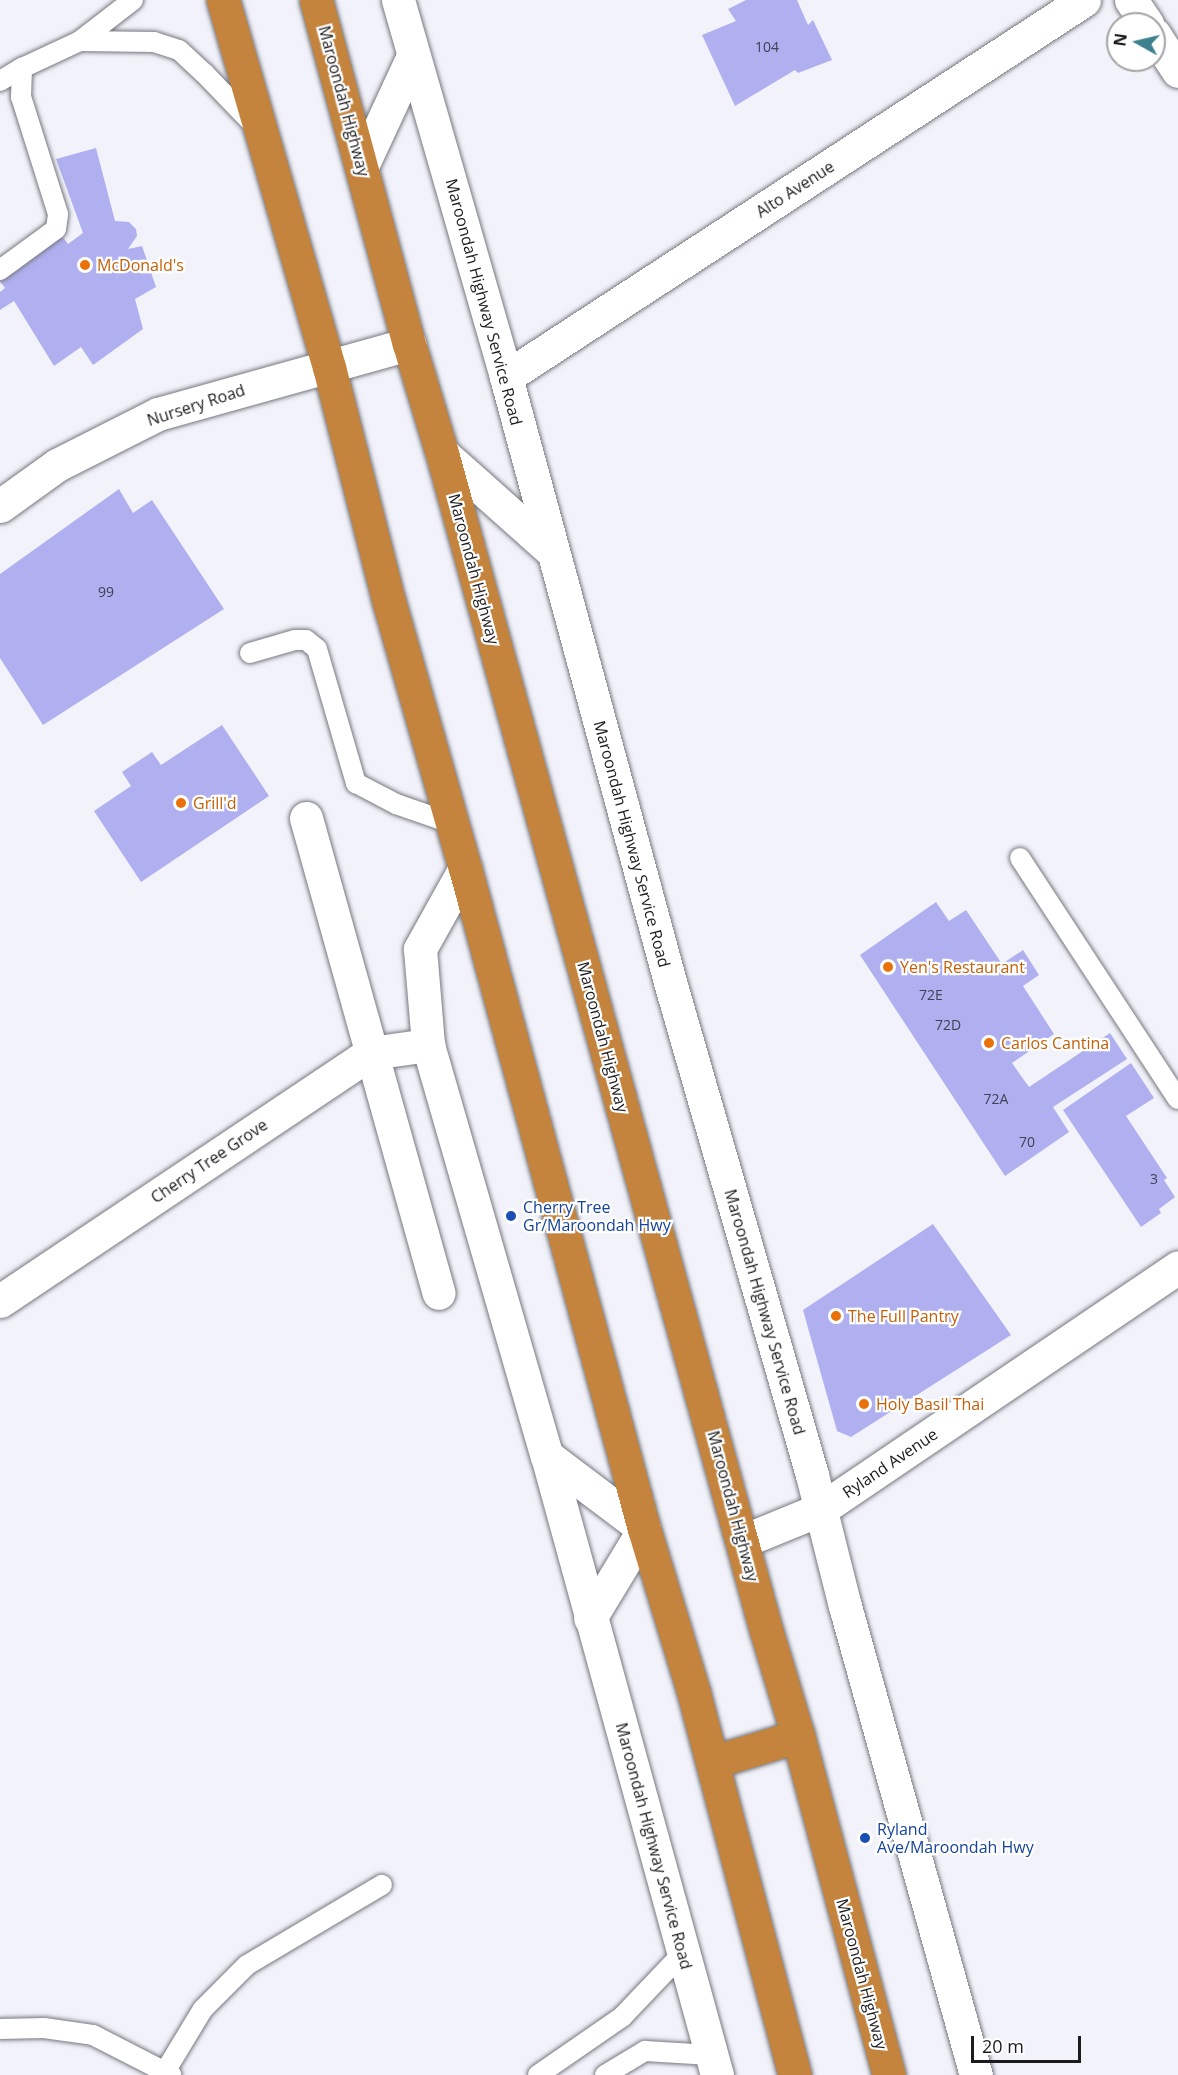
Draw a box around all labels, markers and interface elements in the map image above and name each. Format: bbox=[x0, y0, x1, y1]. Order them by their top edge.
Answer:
north arrow bbox=[1106, 12, 1166, 72]
street label: Maroondah Highway bbox=[315, 24, 373, 178]
text: N bbox=[1108, 32, 1132, 48]
house number: 104 bbox=[755, 39, 779, 55]
street label: Alto Avenue bbox=[752, 157, 838, 221]
street label: Maroondah Highway Service Road bbox=[442, 177, 526, 427]
place label: McDonald's bbox=[97, 255, 184, 275]
marker: McDonald's bbox=[78, 258, 92, 272]
street label: Nursery Road bbox=[145, 380, 247, 430]
street label: Maroondah Highway bbox=[445, 492, 503, 646]
house number: 99 bbox=[98, 584, 114, 600]
street label: Maroondah Highway Service Road bbox=[590, 719, 674, 969]
place label: Grill'd bbox=[193, 793, 237, 813]
marker: Grill'd bbox=[174, 796, 188, 810]
place label: Yen's Restaurant bbox=[900, 957, 1025, 977]
street label: Maroondah Highway bbox=[574, 960, 632, 1114]
marker: Yen's Restaurant bbox=[881, 960, 895, 974]
house number: 72E bbox=[919, 987, 943, 1003]
house number: 72D bbox=[935, 1017, 961, 1033]
place label: Carlos Cantina bbox=[1001, 1033, 1109, 1053]
marker: Carlos Cantina bbox=[982, 1036, 996, 1050]
house number: 72A bbox=[984, 1091, 1008, 1107]
street label: Cherry Tree Grove bbox=[147, 1115, 271, 1207]
house number: 70 bbox=[1019, 1134, 1035, 1150]
house number: 3 bbox=[1150, 1171, 1158, 1187]
street label: Maroondah Highway Service Road bbox=[721, 1187, 809, 1437]
place label: Cherry Tree Gr/Maroondah Hwy bbox=[523, 1197, 671, 1235]
marker: Cherry Tree Gr/Maroondah Hwy bbox=[504, 1209, 518, 1223]
place label: The Full Pantry bbox=[848, 1306, 959, 1326]
marker: The Full Pantry bbox=[829, 1309, 843, 1323]
place label: Holy Basil Thai bbox=[876, 1394, 984, 1414]
marker: Holy Basil Thai bbox=[857, 1397, 871, 1411]
street label: Ryland Avenue bbox=[839, 1424, 941, 1502]
street label: Maroondah Highway bbox=[704, 1429, 762, 1583]
street label: Maroondah Highway Service Road bbox=[612, 1721, 696, 1971]
place label: Ryland Ave/Maroondah Hwy bbox=[877, 1819, 1034, 1857]
marker: Ryland Ave/Maroondah Hwy bbox=[858, 1831, 872, 1845]
street label: Maroondah Highway bbox=[833, 1897, 891, 2051]
scale bar bbox=[974, 2024, 1084, 2062]
text: 20 m bbox=[982, 2034, 1024, 2058]

